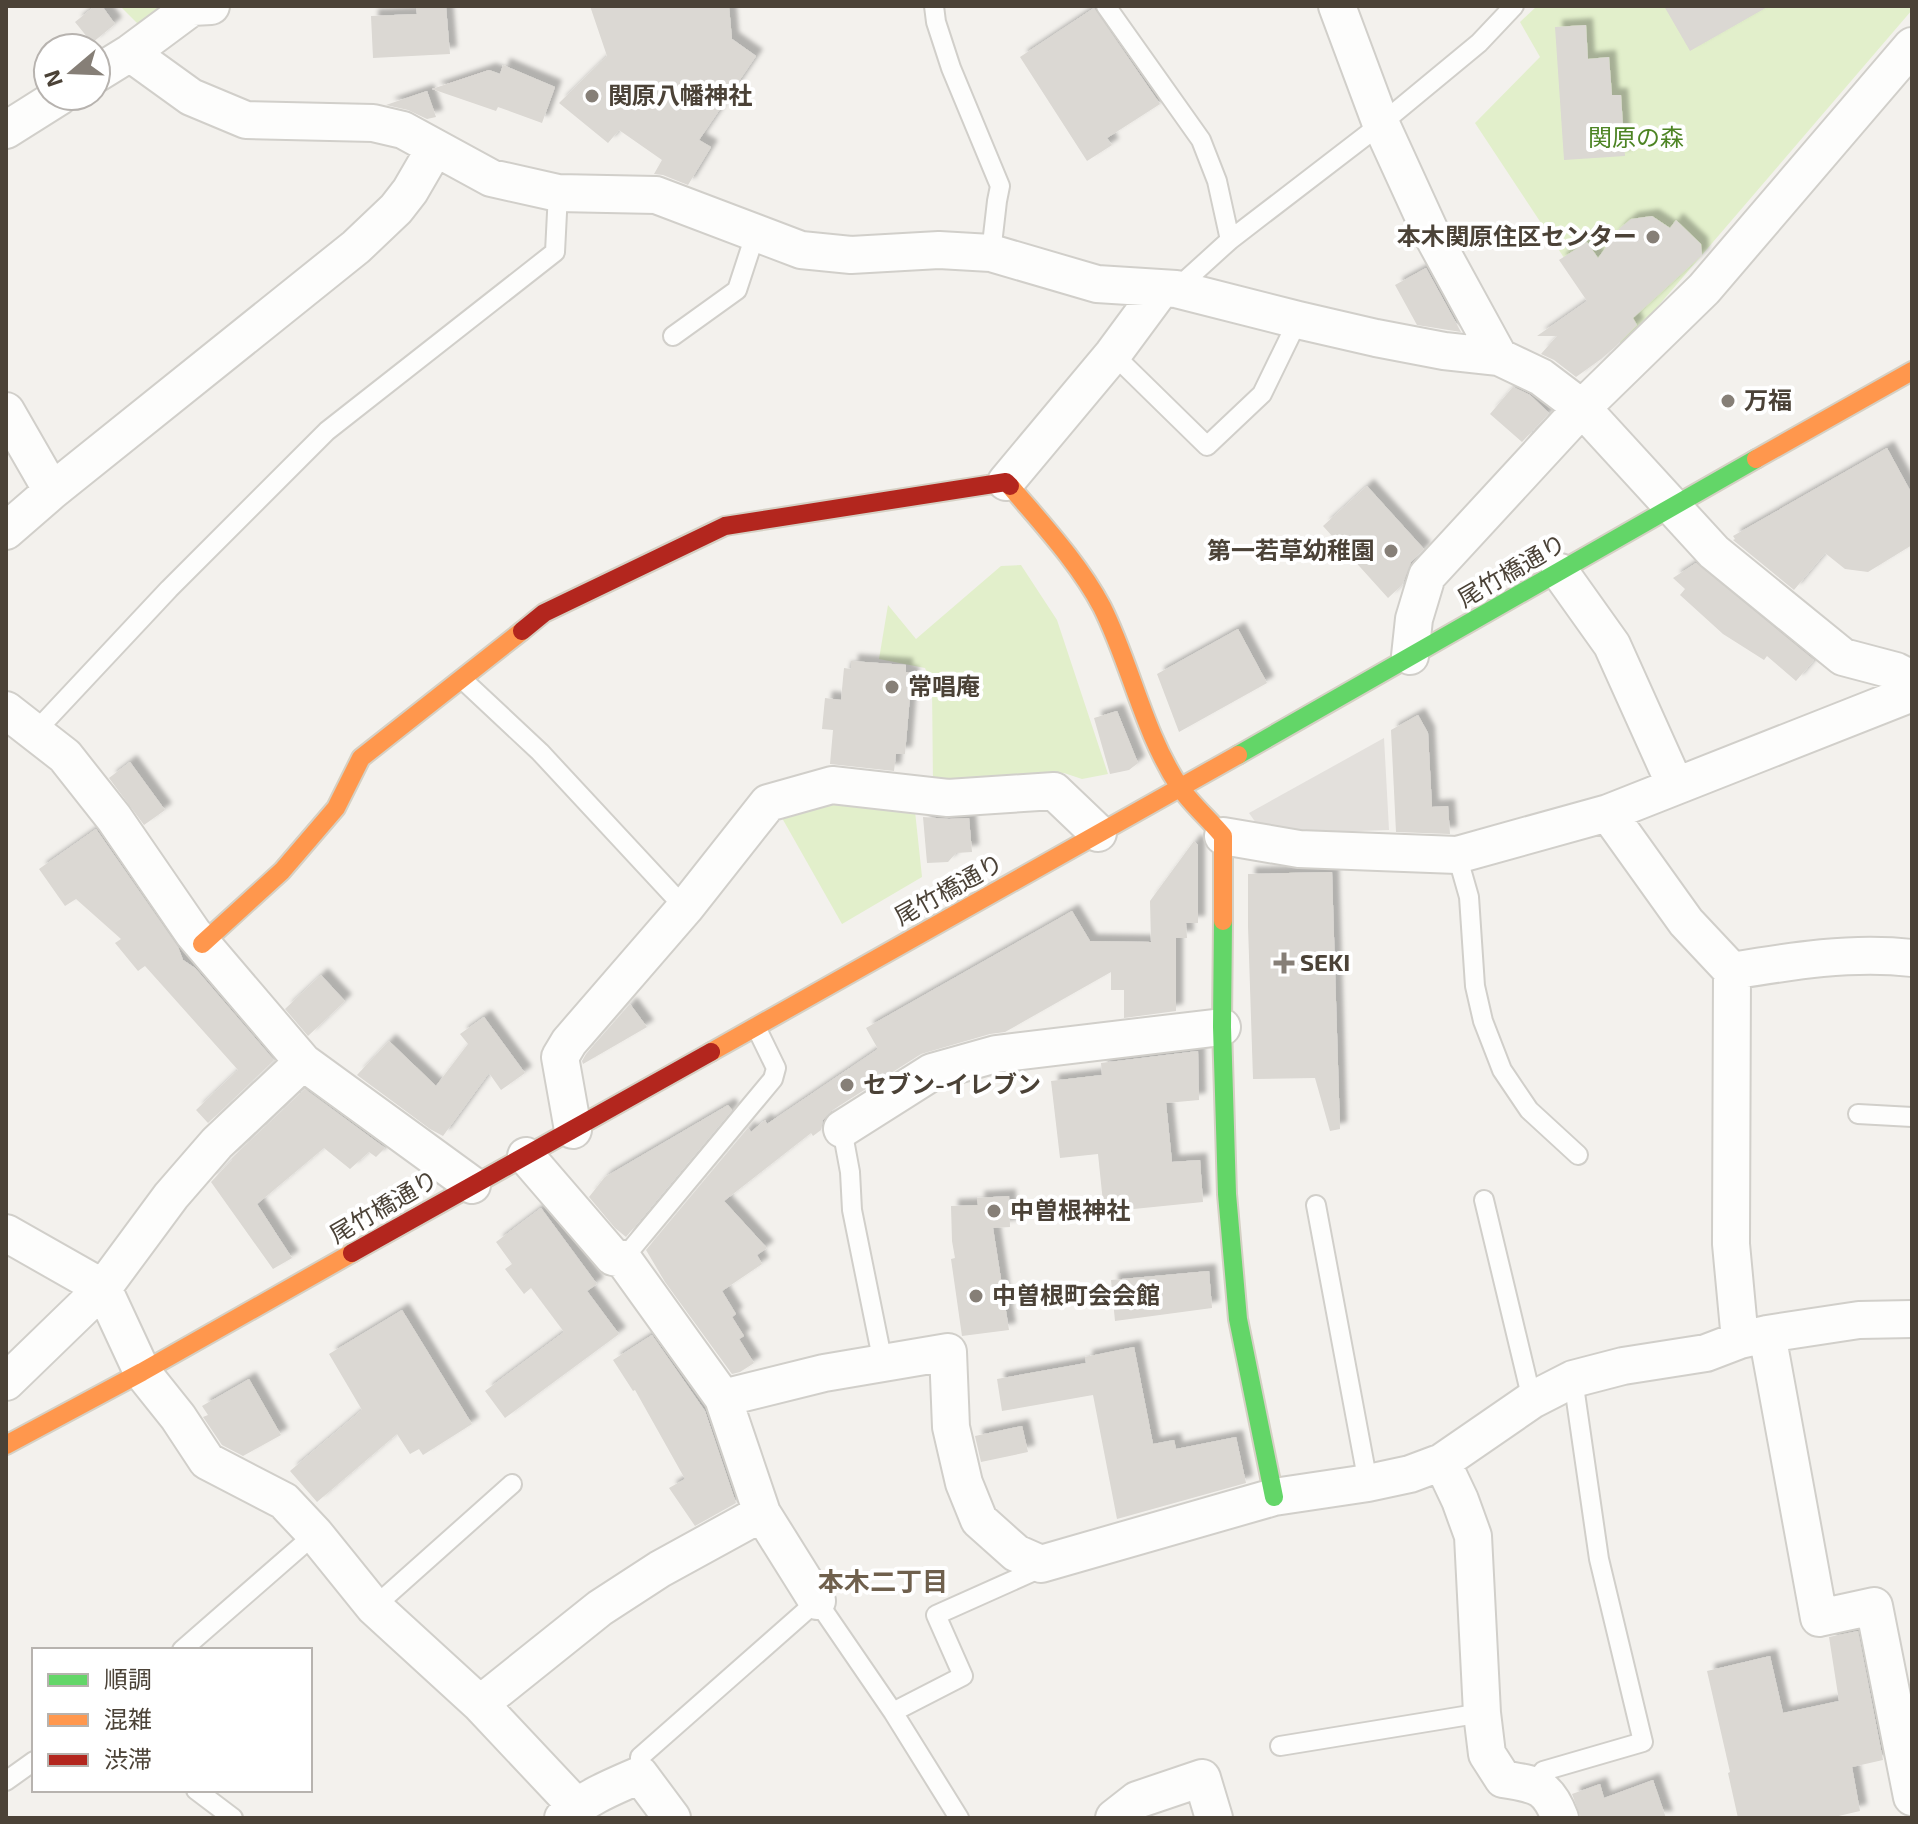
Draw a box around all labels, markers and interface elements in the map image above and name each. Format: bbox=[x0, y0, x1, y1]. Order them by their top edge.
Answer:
north arrow bbox=[32, 32, 112, 112]
text: N bbox=[37, 67, 67, 91]
place label: 関原八幡神社 bbox=[608, 80, 752, 109]
marker: 関原八幡神社 bbox=[583, 87, 601, 105]
park label: 関原の森 bbox=[1588, 122, 1684, 151]
place label: 本木関原住区センター bbox=[1397, 221, 1637, 250]
marker: 本木関原住区センター bbox=[1644, 228, 1662, 246]
place label: 万福 bbox=[1744, 385, 1792, 414]
marker: 万福 bbox=[1719, 392, 1737, 410]
street label: 尾竹橋通り bbox=[1452, 527, 1570, 612]
place label: 第一若草幼稚園 bbox=[1207, 535, 1375, 564]
marker: 第一若草幼稚園 bbox=[1382, 542, 1400, 560]
place label: 常唱庵 bbox=[908, 671, 980, 700]
marker: 常唱庵 bbox=[883, 678, 901, 696]
street label: 尾竹橋通り bbox=[889, 847, 1008, 930]
place label: SEKI bbox=[1300, 947, 1350, 976]
marker: SEKI bbox=[1275, 954, 1293, 972]
place label: セブン-イレブン bbox=[863, 1069, 1041, 1098]
marker: セブン-イレブン bbox=[838, 1076, 856, 1094]
street label: 尾竹橋通り bbox=[324, 1163, 442, 1248]
place label: 中曽根神社 bbox=[1010, 1195, 1130, 1224]
marker: 中曽根神社 bbox=[985, 1202, 1003, 1220]
place label: 中曽根町会会館 bbox=[992, 1280, 1160, 1309]
marker: 中曽根町会会館 bbox=[967, 1287, 985, 1305]
district label: 本木二丁目 bbox=[818, 1565, 948, 1596]
legend bbox=[32, 1648, 312, 1792]
text: 順調 bbox=[104, 1664, 152, 1693]
text: 混雑 bbox=[104, 1704, 152, 1733]
text: 渋滞 bbox=[104, 1744, 152, 1773]

